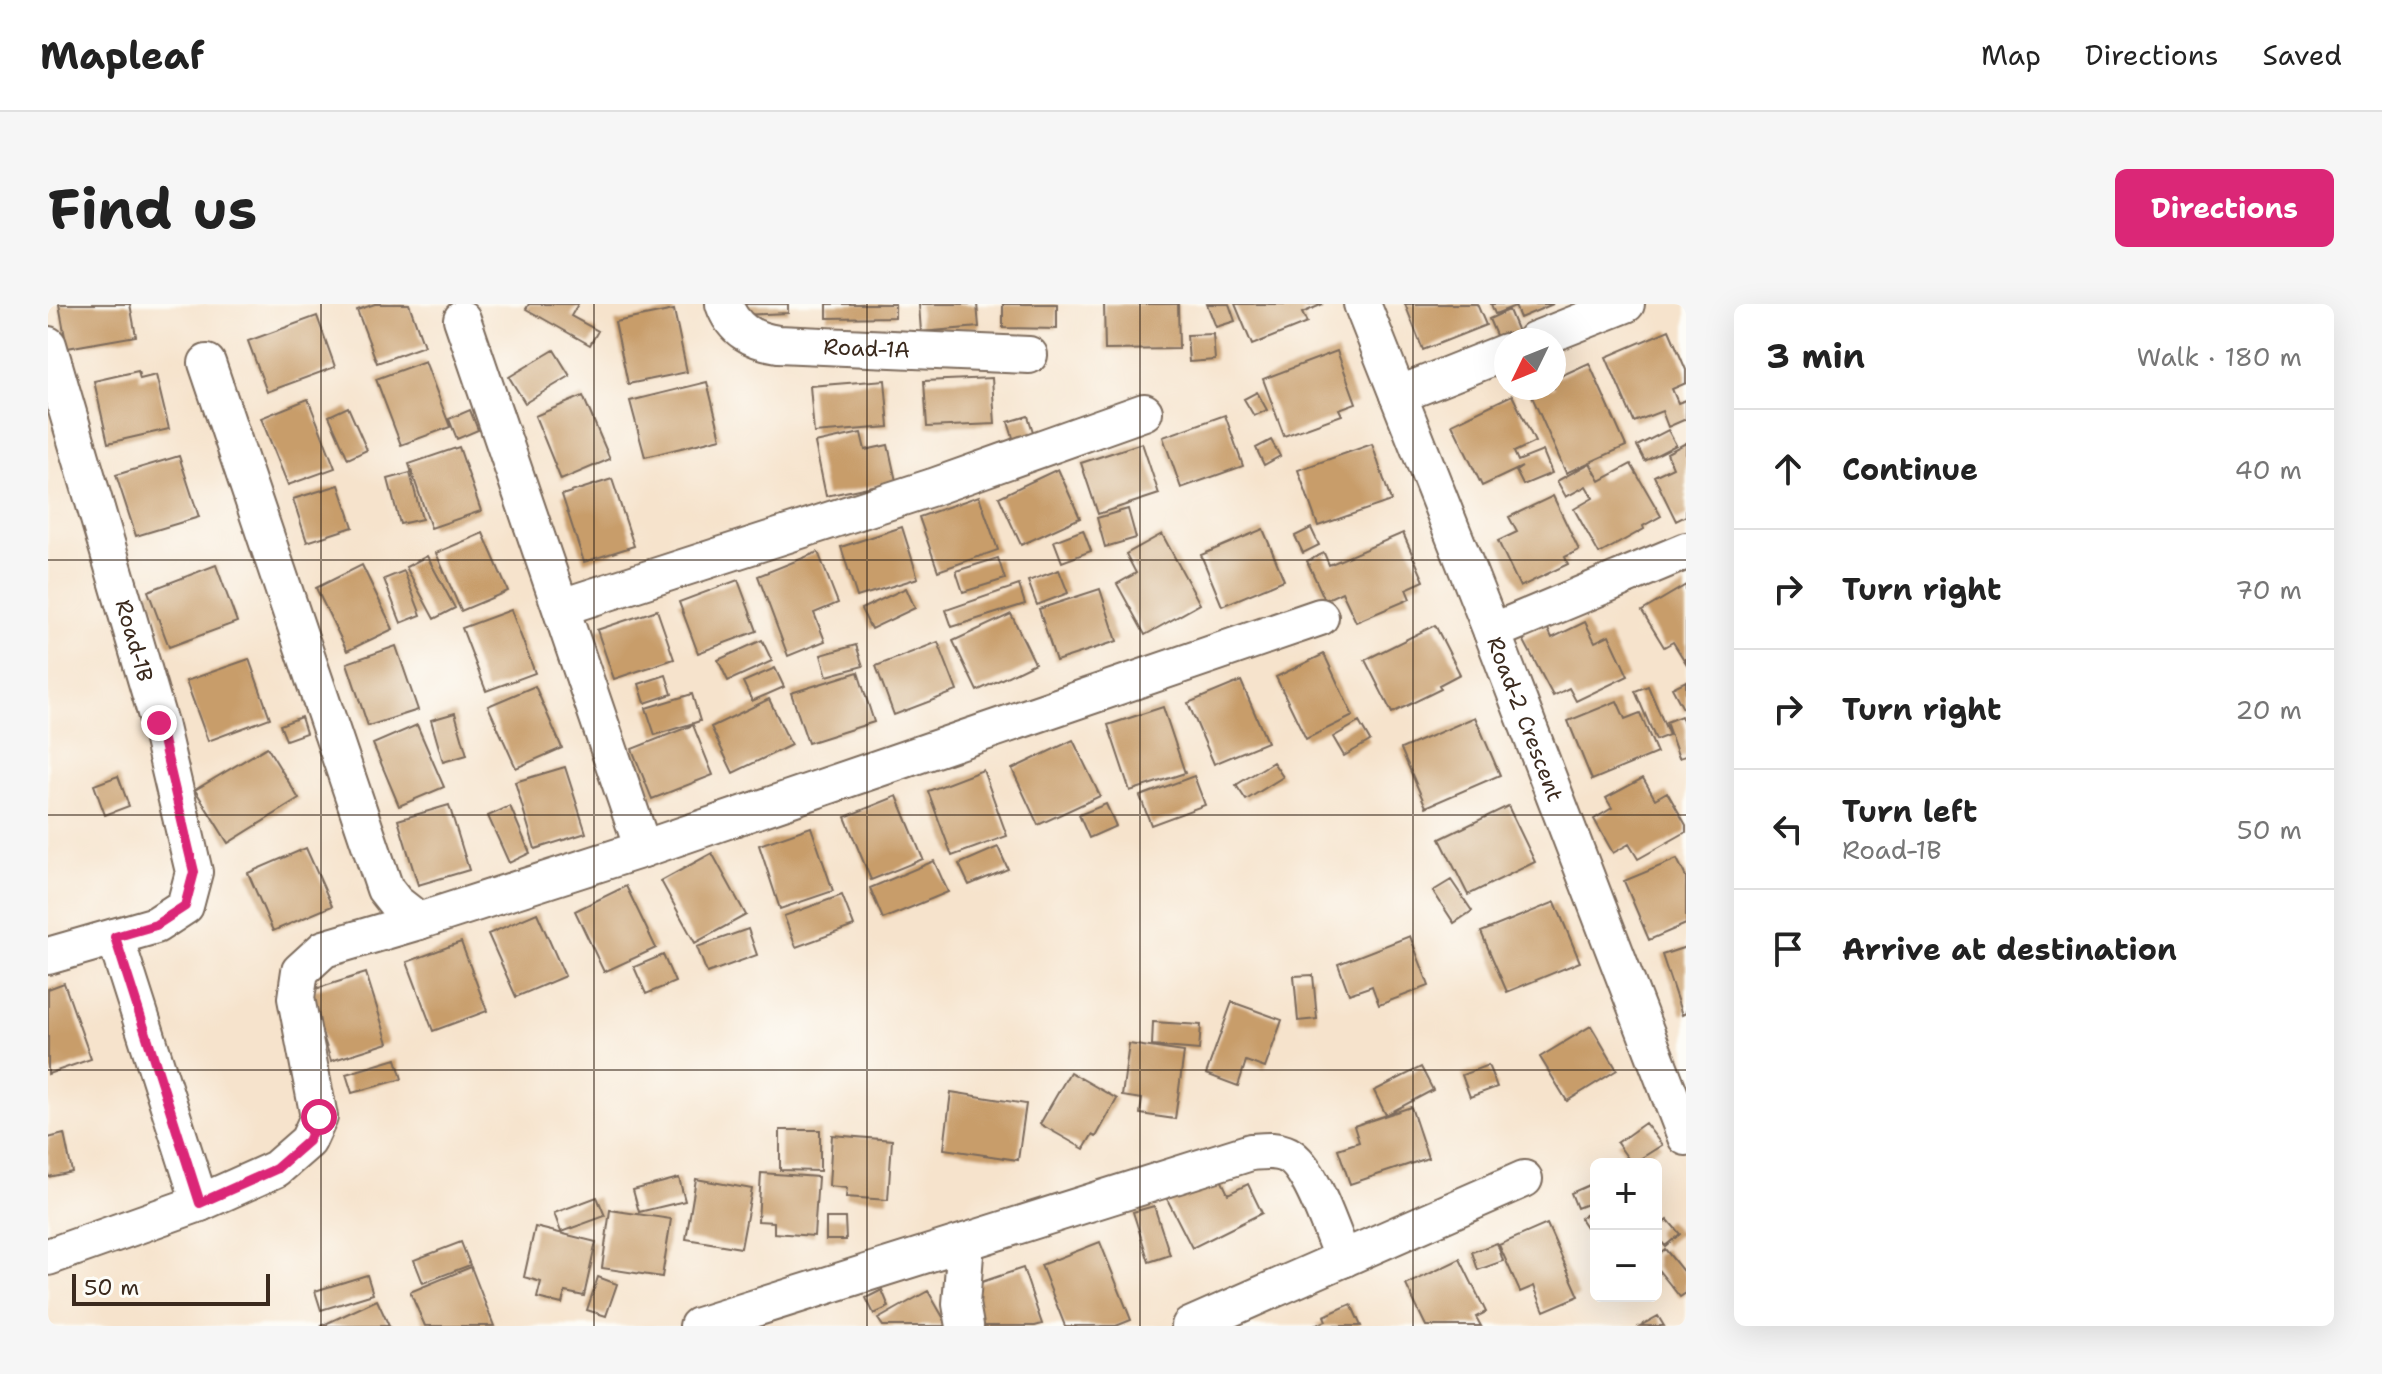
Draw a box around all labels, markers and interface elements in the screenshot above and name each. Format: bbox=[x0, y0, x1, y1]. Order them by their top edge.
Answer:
text: Mapleaf bbox=[40, 30, 205, 81]
text: Map bbox=[1981, 36, 2041, 74]
text: Directions bbox=[2085, 36, 2219, 74]
text: Saved bbox=[2263, 36, 2342, 74]
button: Directions bbox=[2115, 169, 2334, 247]
text: Find us bbox=[48, 171, 257, 246]
north arrow bbox=[1494, 328, 1566, 400]
street label: Road-1A bbox=[823, 332, 911, 364]
text: 3 min bbox=[1766, 333, 1865, 379]
text: Walk · 180 m bbox=[2137, 339, 2302, 374]
icon: ahead bbox=[1766, 447, 1810, 491]
text: Continue bbox=[1842, 449, 1978, 490]
text: 40 m bbox=[2235, 452, 2302, 487]
icon: right bbox=[1766, 567, 1810, 611]
text: Turn right bbox=[1842, 569, 2001, 610]
text: 70 m bbox=[2235, 572, 2302, 607]
street label: Road-1B bbox=[109, 596, 161, 685]
street label: Road-2 Crescent bbox=[1481, 632, 1570, 806]
icon: right bbox=[1766, 687, 1810, 731]
text: Turn right bbox=[1842, 689, 2001, 730]
text: 20 m bbox=[2235, 692, 2302, 727]
route end bbox=[141, 705, 177, 741]
text: Turn left bbox=[1842, 791, 1977, 832]
icon: left bbox=[1766, 807, 1810, 851]
text: 50 m bbox=[2237, 812, 2302, 847]
text: Road-1B bbox=[1842, 832, 1942, 867]
icon: arrive bbox=[1766, 927, 1810, 971]
text: Arrive at destination bbox=[1842, 929, 2177, 970]
route start bbox=[301, 1099, 337, 1135]
map controls bbox=[1590, 1158, 1662, 1302]
button: + bbox=[1590, 1158, 1662, 1230]
button: − bbox=[1590, 1230, 1662, 1302]
scale bar bbox=[72, 1270, 270, 1306]
text: 50 m bbox=[84, 1273, 139, 1302]

